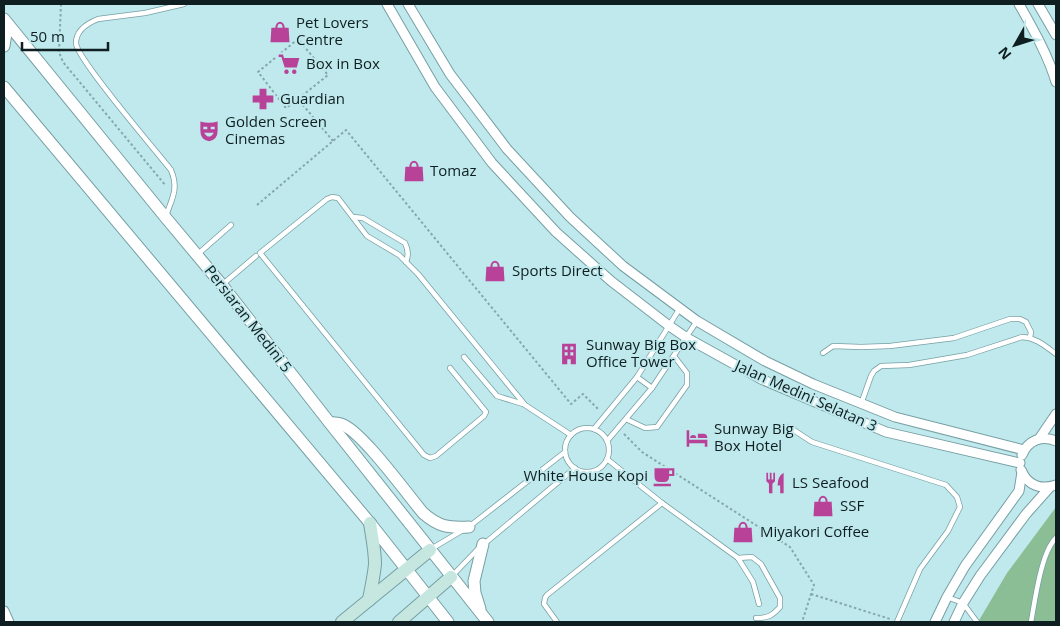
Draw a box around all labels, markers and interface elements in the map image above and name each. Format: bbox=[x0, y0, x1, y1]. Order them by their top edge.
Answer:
place label: Pet Lovers Centre bbox=[296, 12, 369, 49]
shop icon: Pet Lovers Centre bbox=[267, 19, 293, 45]
scale bar bbox=[22, 20, 109, 52]
north arrow bbox=[990, 20, 1040, 70]
text: 50 m bbox=[30, 26, 65, 46]
text: N bbox=[994, 43, 1015, 64]
supermarket icon: Box in Box bbox=[276, 51, 302, 77]
place label: Box in Box bbox=[306, 53, 380, 73]
pharmacy icon: Guardian bbox=[250, 86, 276, 112]
place label: Guardian bbox=[280, 88, 345, 108]
place label: Golden Screen Cinemas bbox=[225, 111, 327, 148]
theatre icon: Golden Screen Cinemas bbox=[196, 118, 222, 144]
shop icon: Tomaz bbox=[401, 158, 427, 184]
place label: Tomaz bbox=[430, 160, 477, 180]
shop icon: Sports Direct bbox=[482, 258, 508, 284]
place label: Sports Direct bbox=[512, 260, 603, 280]
street label: Persiaran Medini 5 bbox=[201, 261, 297, 376]
place label: Sunway Big Box Office Tower bbox=[586, 334, 696, 371]
building icon: Sunway Big Box Office Tower bbox=[556, 341, 582, 367]
street label: Jalan Medini Selatan 3 bbox=[730, 354, 881, 435]
place label: Sunway Big Box Hotel bbox=[714, 418, 794, 455]
hotel icon: Sunway Big Box Hotel bbox=[684, 425, 710, 451]
cafe icon: White House Kopi bbox=[651, 463, 677, 489]
place label: White House Kopi bbox=[524, 465, 648, 485]
restaurant icon: LS Seafood bbox=[762, 470, 788, 496]
place label: LS Seafood bbox=[792, 472, 869, 492]
shop icon: SSF bbox=[810, 493, 836, 519]
place label: SSF bbox=[840, 495, 864, 515]
shop icon: Miyakori Coffee bbox=[730, 519, 756, 545]
place label: Miyakori Coffee bbox=[760, 521, 869, 541]

